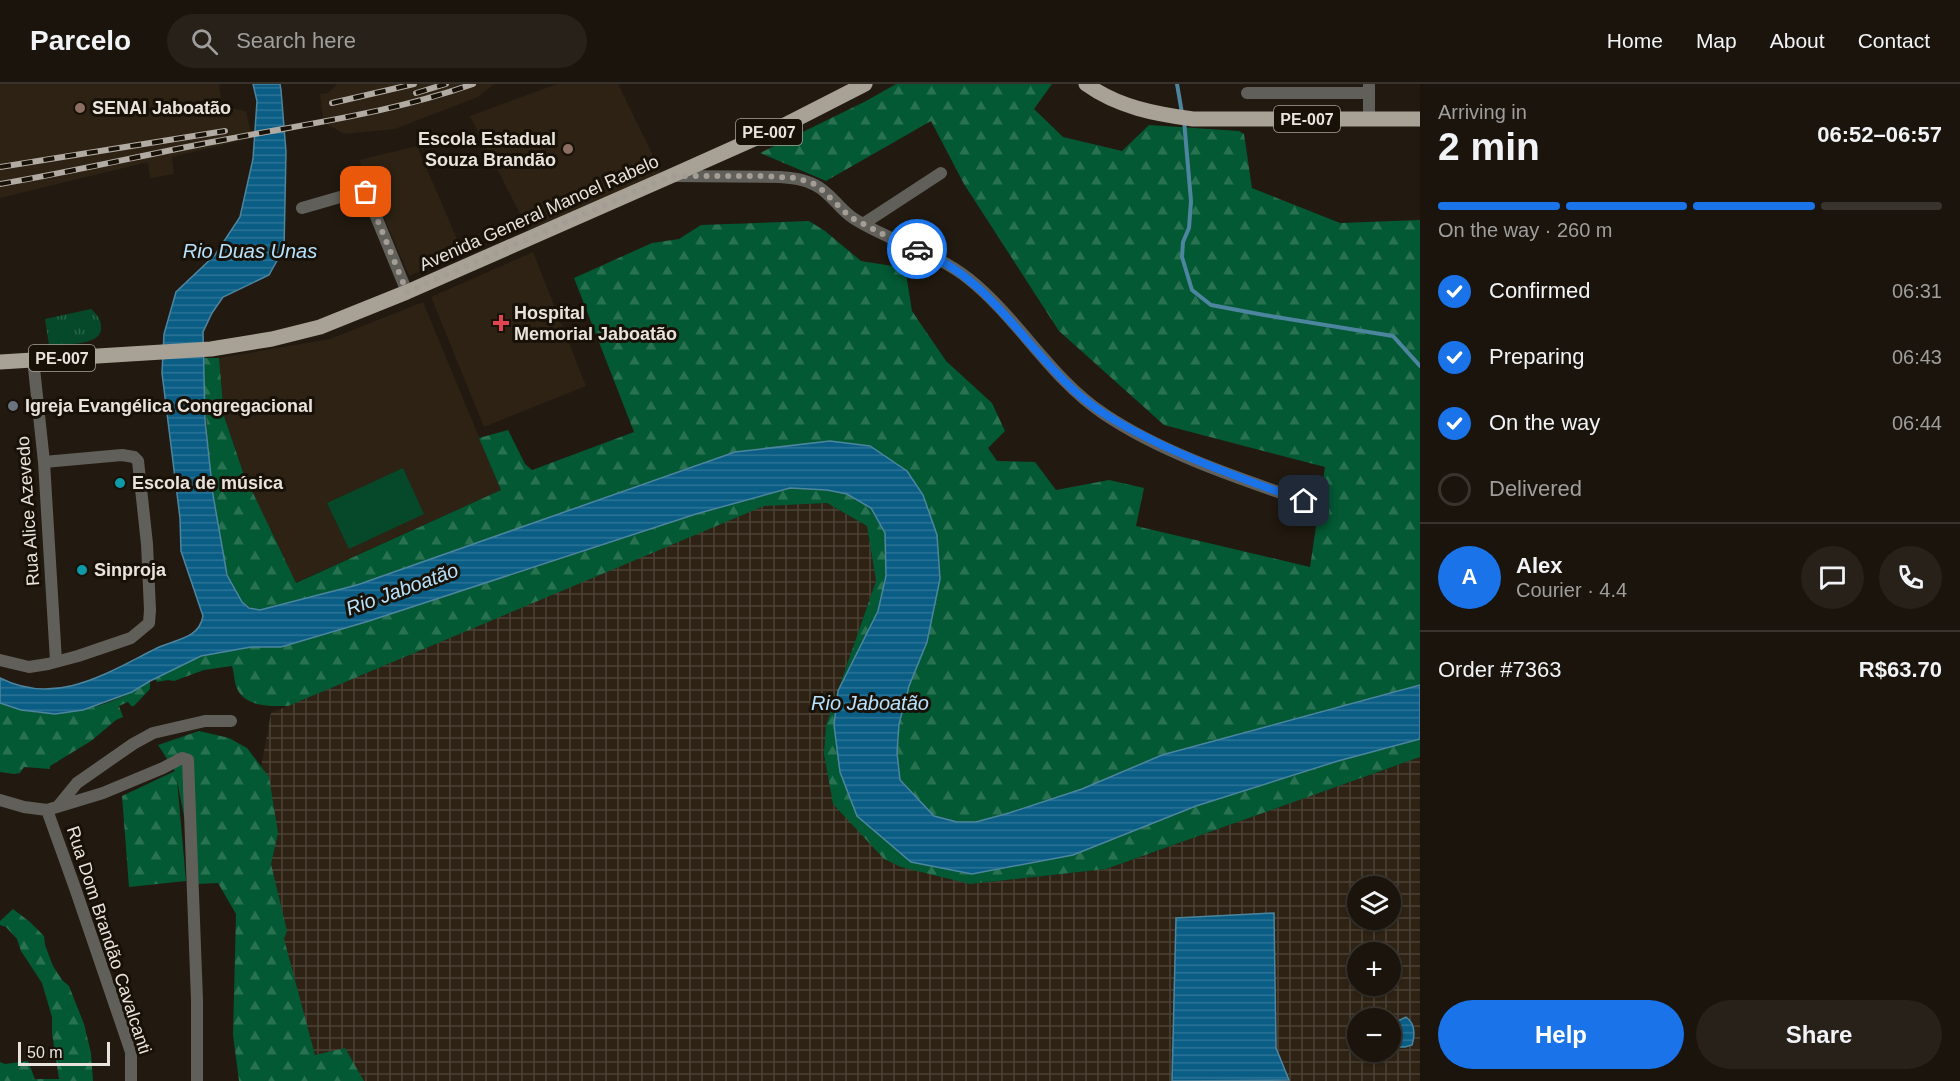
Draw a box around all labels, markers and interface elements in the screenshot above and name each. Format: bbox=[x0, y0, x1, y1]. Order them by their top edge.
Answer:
search box bbox=[167, 14, 587, 68]
text: Parcelo bbox=[30, 25, 131, 56]
icon: search bbox=[188, 25, 221, 58]
text: Search here bbox=[236, 28, 356, 53]
text: Home bbox=[1607, 29, 1663, 52]
text: Map bbox=[1696, 29, 1737, 52]
text: About bbox=[1770, 29, 1825, 52]
text: Contact bbox=[1858, 29, 1930, 52]
place label: SENAI Jaboatão bbox=[92, 98, 231, 118]
marker: SENAI Jaboatão bbox=[73, 101, 87, 115]
text: Arriving in bbox=[1438, 101, 1527, 123]
road number: PE-007 bbox=[1274, 106, 1340, 132]
road number: PE-007 bbox=[736, 119, 802, 145]
text: 06:52–06:57 bbox=[1817, 122, 1942, 147]
text: 2 min bbox=[1438, 125, 1540, 168]
place label: Escola Estadual Souza Brandão bbox=[418, 129, 556, 170]
marker: Escola Estadual Souza Brandão bbox=[561, 142, 575, 156]
street label: Avenida General Manoel Rabelo bbox=[416, 151, 662, 275]
pin bbox=[340, 166, 391, 217]
icon: bag bbox=[349, 175, 382, 208]
courier bbox=[887, 219, 947, 279]
text: On the way · 260 m bbox=[1438, 219, 1613, 241]
icon: car bbox=[901, 233, 934, 266]
water label: Rio Duas Unas bbox=[183, 240, 317, 262]
icon: check bbox=[1438, 275, 1471, 308]
text: Confirmed bbox=[1489, 278, 1590, 303]
text: 06:31 bbox=[1892, 280, 1942, 302]
place label: Hospital Memorial Jaboatão bbox=[514, 303, 677, 344]
marker: Hospital Memorial Jaboatão bbox=[492, 314, 510, 332]
icon: check bbox=[1438, 341, 1471, 374]
text: Preparing bbox=[1489, 344, 1584, 369]
road number: PE-007 bbox=[29, 345, 95, 371]
text: 06:43 bbox=[1892, 346, 1942, 368]
place label: Igreja Evangélica Congregacional bbox=[25, 396, 313, 416]
marker: Igreja Evangélica Congregacional bbox=[6, 399, 20, 413]
icon: check bbox=[1438, 407, 1471, 440]
text: On the way bbox=[1489, 410, 1600, 435]
text: 06:44 bbox=[1892, 412, 1942, 434]
street label: Rua Alice Azevedo bbox=[13, 435, 43, 587]
place label: Escola de música bbox=[132, 473, 284, 493]
pin bbox=[1278, 475, 1329, 526]
marker: Escola de música bbox=[113, 476, 127, 490]
text: Delivered bbox=[1489, 476, 1582, 501]
icon: home bbox=[1287, 484, 1320, 517]
button: chat bbox=[1801, 546, 1864, 609]
button: phone bbox=[1879, 546, 1942, 609]
text: Alex bbox=[1516, 553, 1562, 578]
water label: Rio Jaboatão bbox=[343, 559, 461, 619]
place label: Sinproja bbox=[94, 560, 167, 580]
marker: Sinproja bbox=[75, 563, 89, 577]
text: A bbox=[1462, 564, 1477, 589]
text: Courier · 4.4 bbox=[1516, 579, 1627, 601]
text: Order #7363 bbox=[1438, 657, 1562, 682]
text: R$63.70 bbox=[1859, 657, 1942, 682]
water label: Rio Jaboatão bbox=[811, 692, 929, 714]
street label: Rua Dom Brandão Cavalcanti bbox=[63, 824, 155, 1056]
map controls bbox=[1347, 876, 1401, 1062]
button: layers bbox=[1347, 876, 1401, 930]
button: + bbox=[1347, 942, 1401, 996]
button: Help bbox=[1438, 1000, 1684, 1069]
button: Share bbox=[1696, 1000, 1942, 1069]
button: − bbox=[1347, 1008, 1401, 1062]
scale bar bbox=[18, 1039, 110, 1066]
text: 50 m bbox=[27, 1044, 63, 1061]

